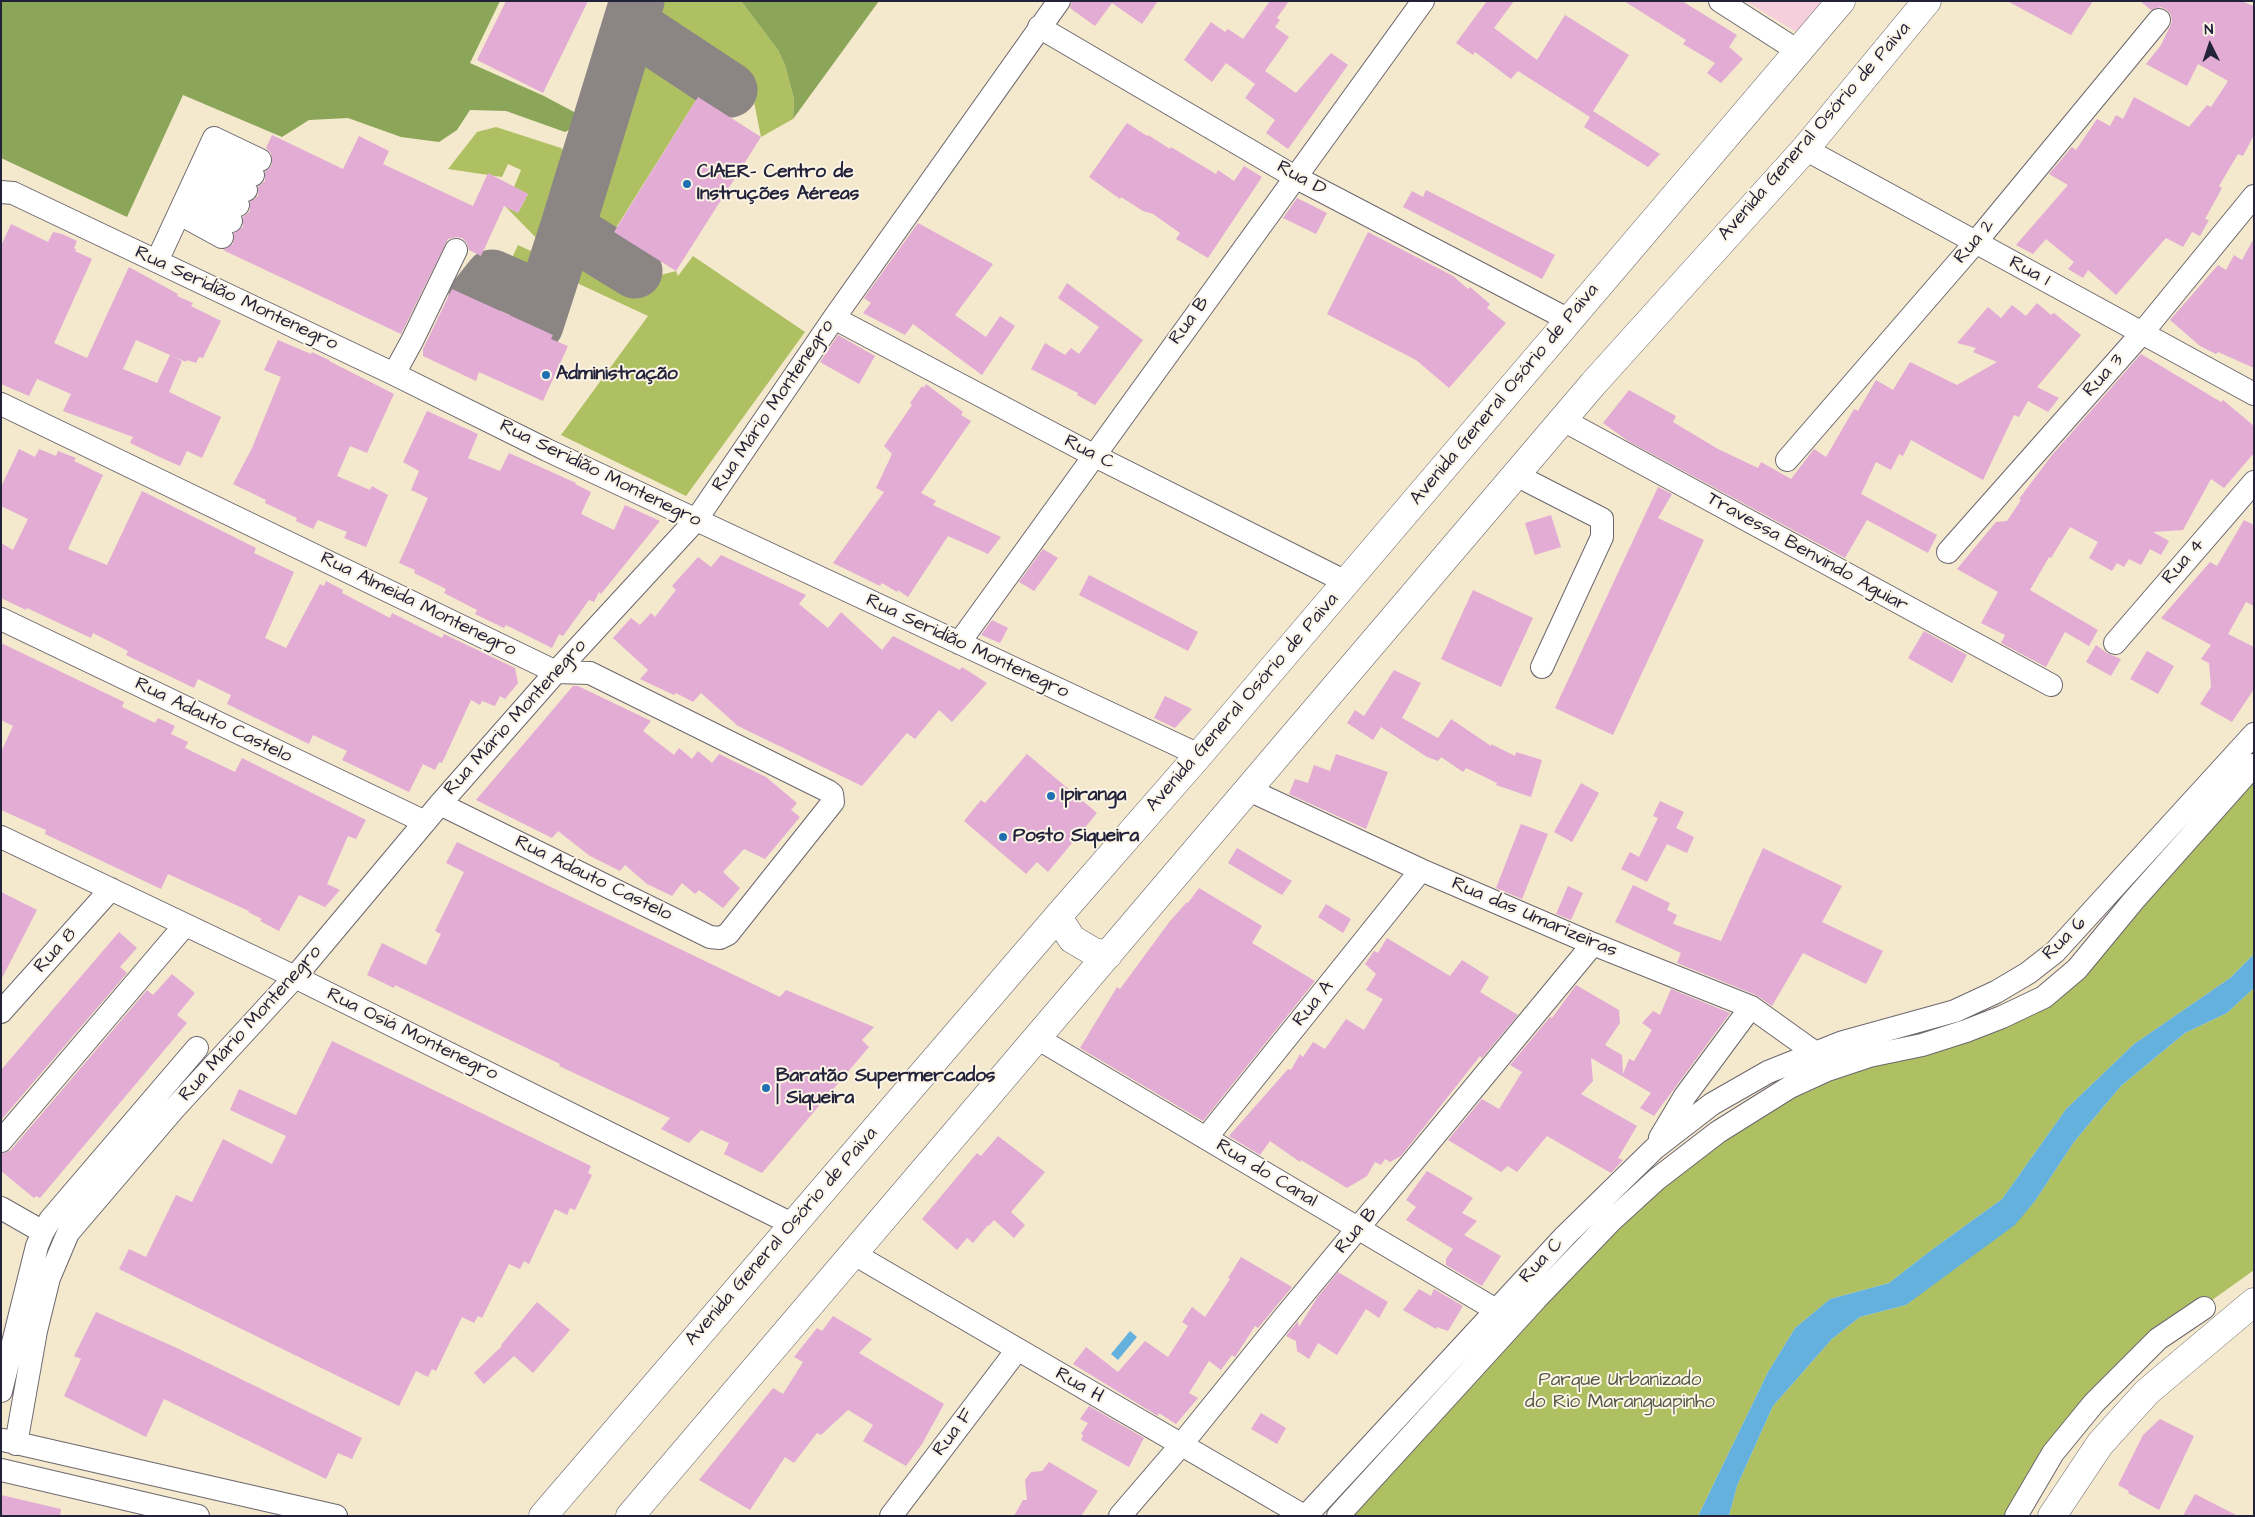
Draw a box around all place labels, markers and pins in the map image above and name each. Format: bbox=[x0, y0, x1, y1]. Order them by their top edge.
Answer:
place label: CIAER- Centro de Instruções Aéreas bbox=[697, 162, 859, 206]
marker: CIAER- Centro de Instruções Aéreas bbox=[681, 178, 693, 190]
place label: Administração bbox=[556, 364, 678, 386]
marker: Administração bbox=[540, 369, 552, 381]
place label: Ipiranga bbox=[1061, 785, 1126, 807]
marker: Ipiranga bbox=[1045, 790, 1057, 802]
place label: Posto Siqueira bbox=[1013, 826, 1139, 848]
marker: Posto Siqueira bbox=[997, 831, 1009, 843]
place label: Baratão Supermercados | Siqueira bbox=[776, 1066, 995, 1110]
marker: Baratão Supermercados | Siqueira bbox=[760, 1082, 772, 1094]

